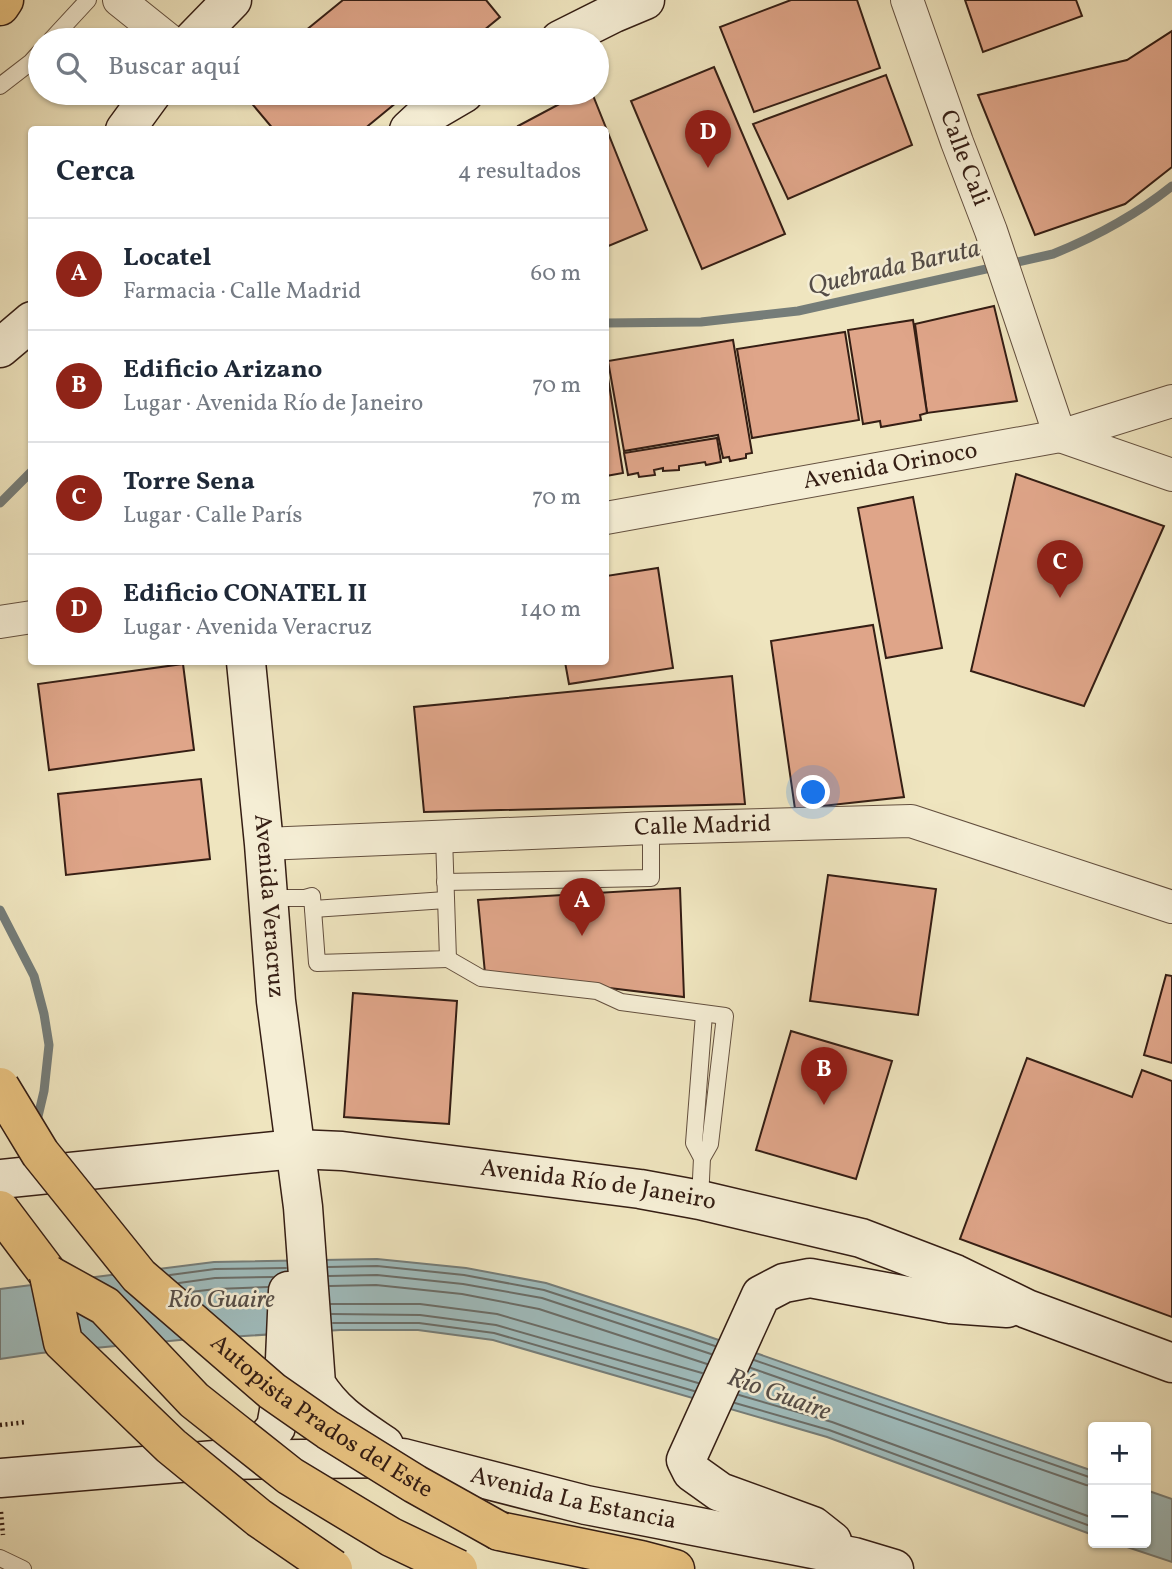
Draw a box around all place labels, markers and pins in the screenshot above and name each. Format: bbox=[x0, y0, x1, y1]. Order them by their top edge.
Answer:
pin: D bbox=[685, 110, 731, 168]
pin: C bbox=[1037, 540, 1083, 598]
pin: A bbox=[559, 878, 605, 936]
pin: B bbox=[801, 1047, 847, 1105]

